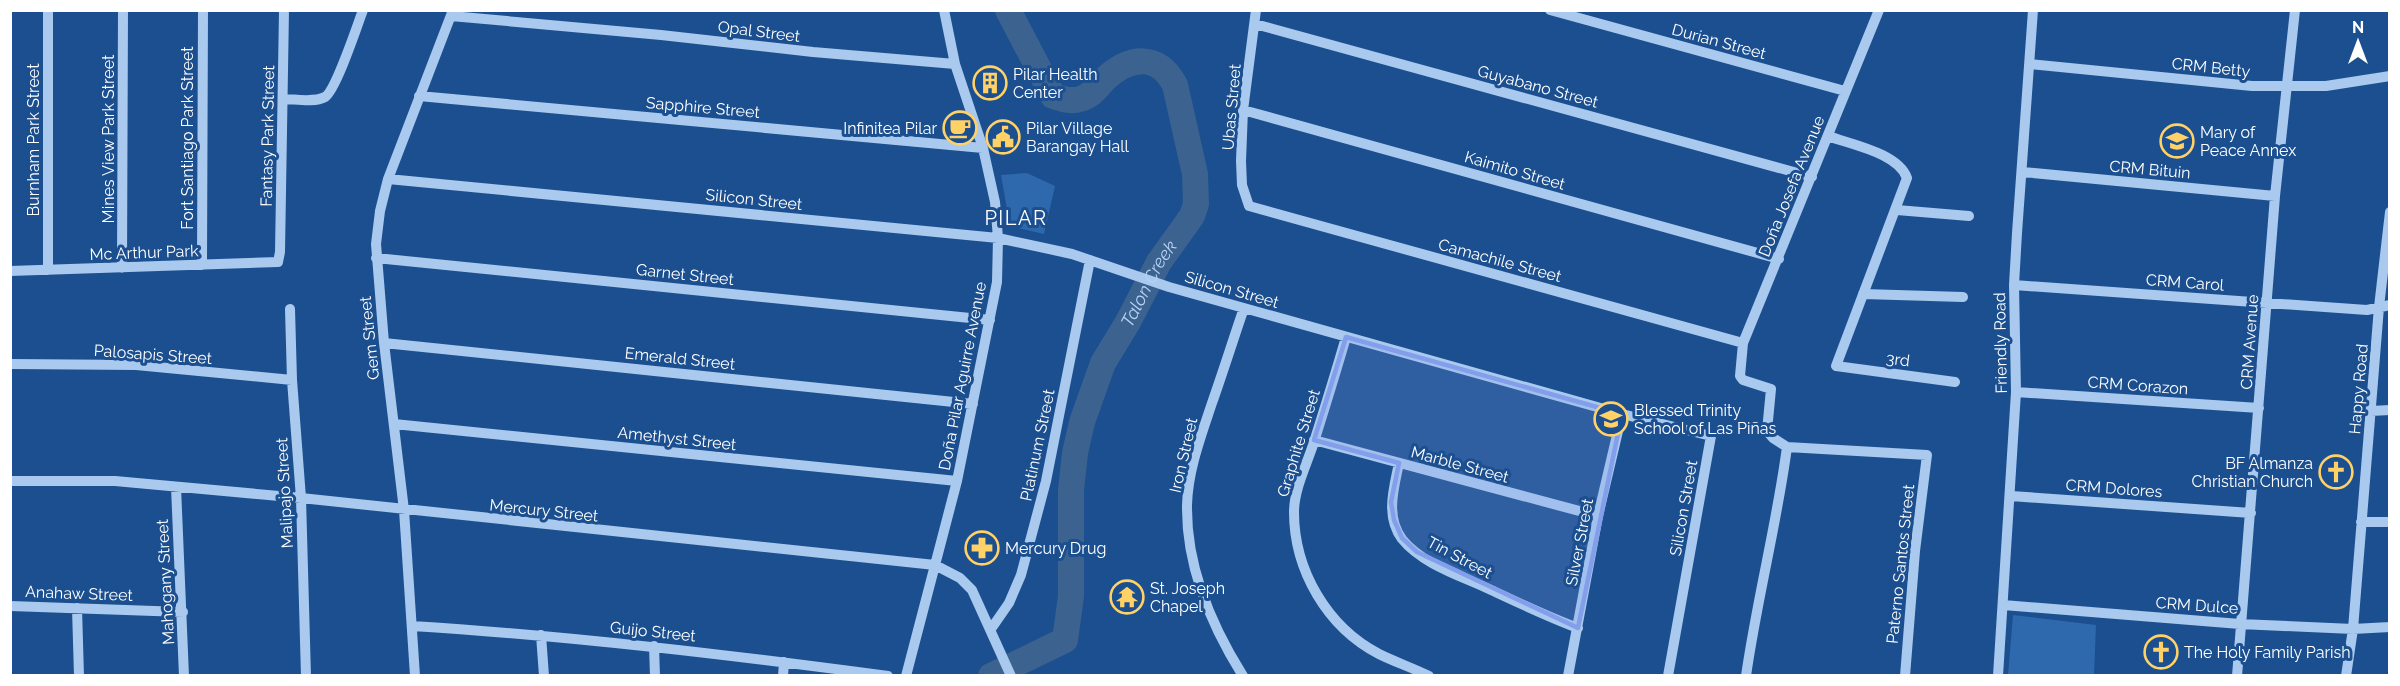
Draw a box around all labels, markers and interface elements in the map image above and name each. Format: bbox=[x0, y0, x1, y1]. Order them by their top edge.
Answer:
north arrow bbox=[2328, 12, 2388, 72]
street label: Opal Street bbox=[717, 17, 802, 46]
text: N bbox=[2352, 18, 2364, 37]
street label: Durian Street bbox=[1670, 20, 1769, 63]
street label: Fort Santiago Park Street bbox=[178, 46, 197, 230]
street label: Mines View Park Street bbox=[99, 54, 118, 223]
street label: CRM Betty bbox=[2171, 54, 2251, 81]
street label: Guyabano Street bbox=[1476, 61, 1601, 112]
street label: Ubas Street bbox=[1218, 62, 1245, 151]
street label: Burnham Park Street bbox=[24, 63, 43, 217]
street label: Fantasy Park Street bbox=[257, 65, 278, 207]
building icon: Pilar Health Center bbox=[972, 65, 1008, 101]
place label: Pilar Health Center bbox=[1013, 65, 1098, 102]
street label: Sapphire Street bbox=[645, 93, 761, 122]
cafe icon: Infinitea Pilar bbox=[942, 110, 978, 146]
street label: Doña Josefa Avenue bbox=[1754, 113, 1828, 259]
place label: Infinitea Pilar bbox=[843, 119, 937, 138]
public building icon: Pilar Village Barangay Hall bbox=[985, 119, 1021, 155]
place label: Pilar Village Barangay Hall bbox=[1026, 119, 1129, 156]
school or university icon: Mary of Peace Annex bbox=[2159, 123, 2195, 159]
place label: Mary of Peace Annex bbox=[2200, 123, 2296, 160]
street label: Kaimito Street bbox=[1462, 147, 1568, 194]
street label: CRM Bituin bbox=[2109, 156, 2191, 183]
street label: Silicon Street bbox=[705, 185, 804, 214]
district label: PILAR bbox=[984, 206, 1048, 230]
street label: Camachile Street bbox=[1436, 235, 1564, 286]
water label: Talon Creek bbox=[1116, 236, 1181, 330]
street label: Mc Arthur Park bbox=[89, 241, 199, 264]
street label: Garnet Street bbox=[635, 260, 735, 289]
street label: Silicon Street bbox=[1183, 267, 1282, 312]
street label: CRM Carol bbox=[2145, 270, 2225, 295]
street label: Doña Pilar Aguirre Avenue bbox=[935, 280, 990, 472]
street label: Friendly Road bbox=[1990, 292, 2011, 394]
street label: CRM Avenue bbox=[2237, 294, 2262, 390]
street label: Gem Street bbox=[356, 295, 383, 381]
street label: Palosapis Street bbox=[93, 341, 213, 368]
street label: Emerald Street bbox=[624, 343, 737, 374]
street label: Happy Road bbox=[2345, 343, 2372, 435]
street label: 3rd bbox=[1885, 349, 1911, 370]
street label: CRM Corazon bbox=[2087, 373, 2189, 398]
street label: Graphite Street bbox=[1273, 386, 1324, 499]
street label: Platinum Street bbox=[1016, 387, 1059, 503]
school or university icon: Blessed Trinity School of Las Piñas bbox=[1593, 401, 1629, 437]
place label: Blessed Trinity School of Las Piñas bbox=[1634, 401, 1777, 438]
street label: Iron Street bbox=[1166, 415, 1202, 495]
street label: Amethyst Street bbox=[617, 423, 738, 454]
street label: Malipajo Street bbox=[272, 437, 297, 549]
street label: Marble Street bbox=[1409, 442, 1511, 487]
place label: BF Almanza Christian Church bbox=[2192, 454, 2313, 491]
church icon: BF Almanza Christian Church bbox=[2318, 454, 2354, 490]
street label: Silicon Street bbox=[1666, 458, 1701, 558]
street label: CRM Dolores bbox=[2065, 476, 2163, 501]
street label: Paterno Santos Street bbox=[1883, 483, 1918, 645]
street label: Mercury Street bbox=[489, 495, 600, 526]
street label: Silver Street bbox=[1562, 496, 1597, 587]
street label: Mahogany Street bbox=[153, 518, 178, 645]
pharmacy icon: Mercury Drug bbox=[964, 530, 1000, 566]
street label: Tin Street bbox=[1424, 532, 1496, 583]
place label: Mercury Drug bbox=[1005, 539, 1106, 558]
temple icon: St. Joseph Chapel bbox=[1109, 579, 1145, 615]
place label: St. Joseph Chapel bbox=[1150, 579, 1225, 616]
street label: Anahaw Street bbox=[25, 582, 134, 605]
street label: CRM Dulce bbox=[2155, 593, 2239, 618]
street label: Guijo Street bbox=[609, 618, 697, 646]
church icon: The Holy Family Parish bbox=[2143, 634, 2179, 670]
place label: The Holy Family Parish bbox=[2184, 643, 2351, 662]

